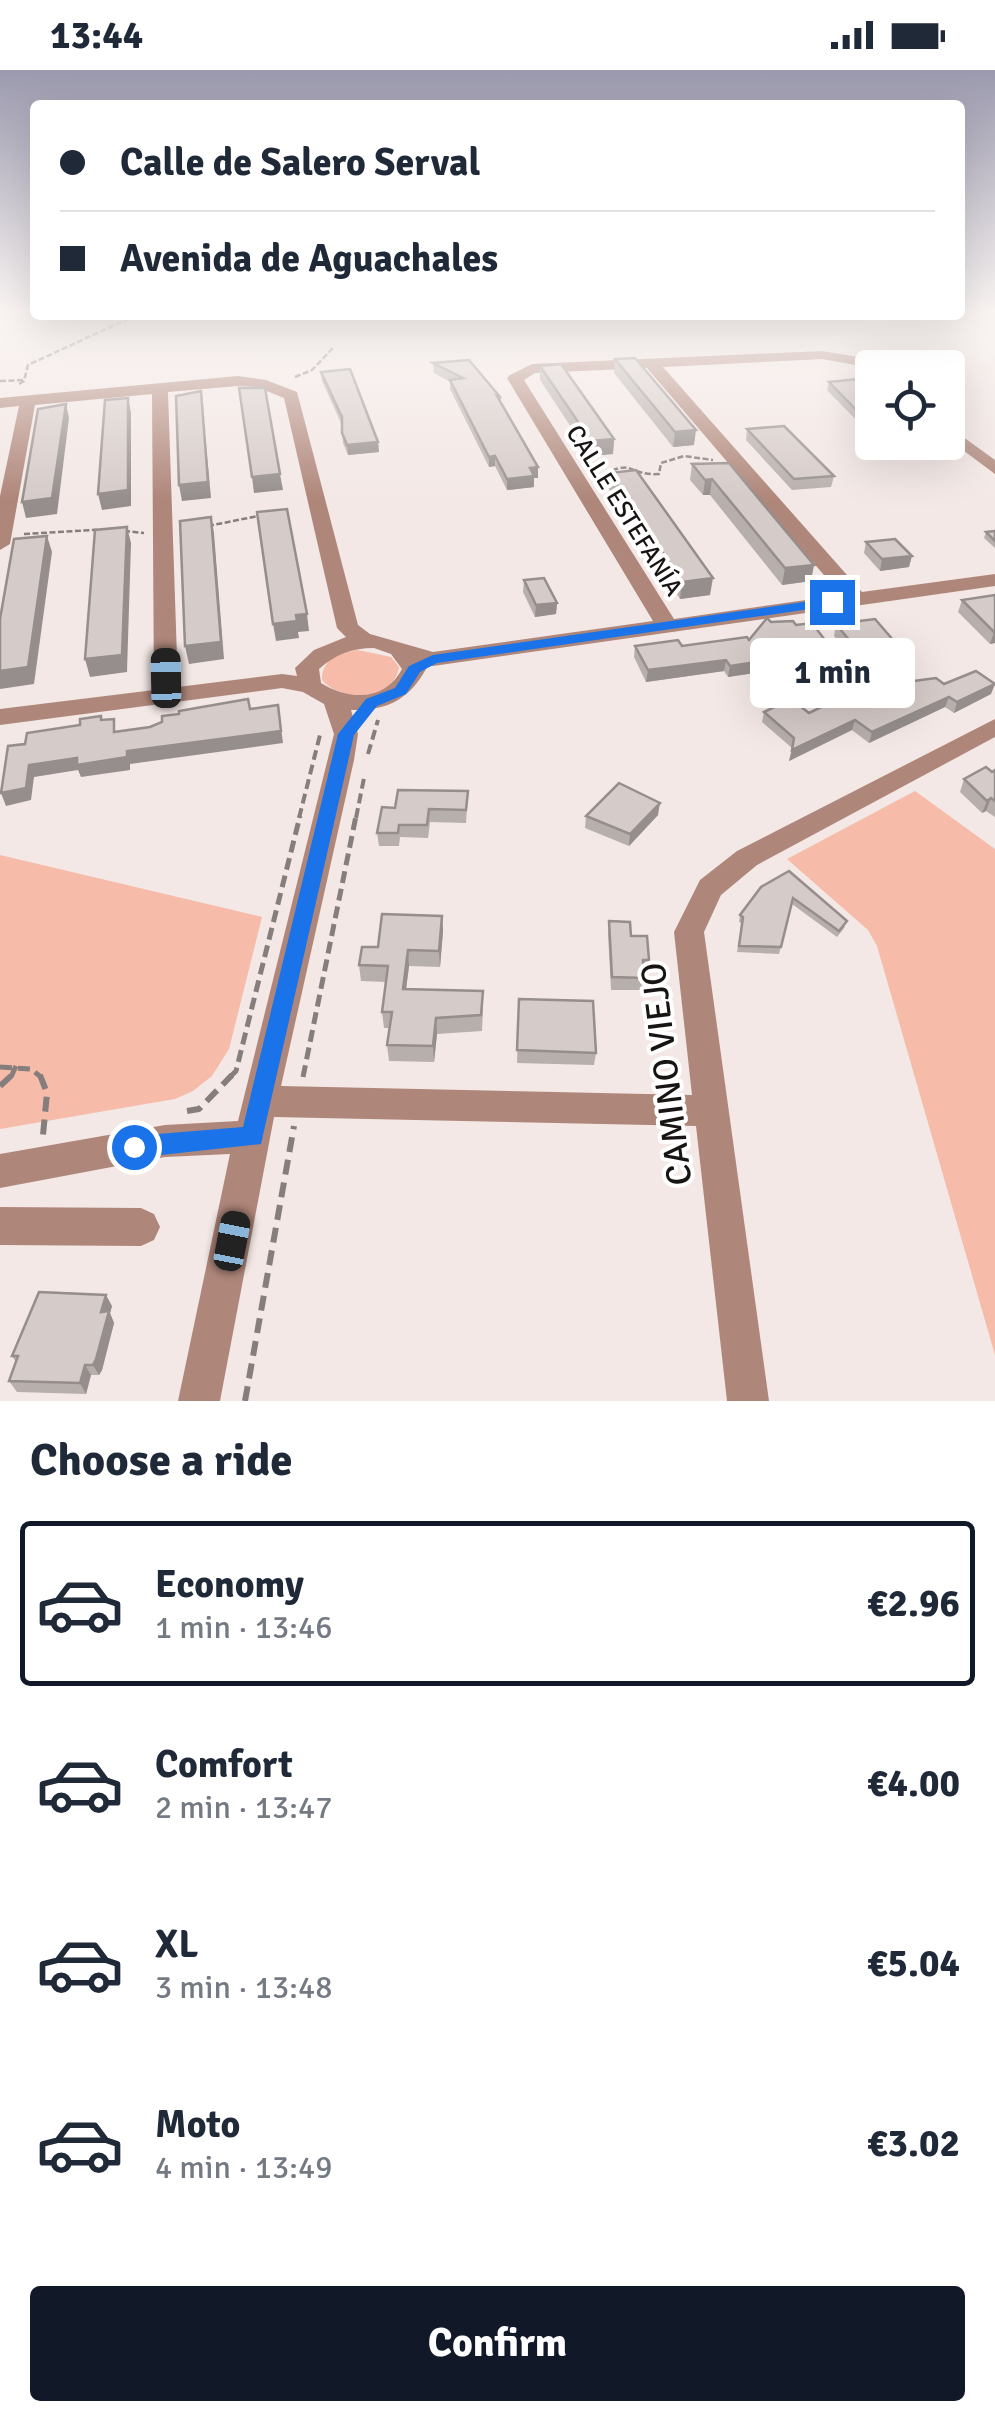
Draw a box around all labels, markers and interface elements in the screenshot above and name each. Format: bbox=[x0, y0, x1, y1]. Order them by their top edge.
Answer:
text: 13:44 bbox=[50, 12, 143, 59]
text: Calle de Salero Serval bbox=[120, 139, 480, 186]
text: Avenida de Aguachales bbox=[120, 235, 498, 282]
map controls bbox=[855, 350, 965, 460]
button: locate bbox=[855, 350, 965, 460]
street label: CALLE ESTEFANÍA bbox=[560, 419, 690, 602]
route end bbox=[810, 580, 855, 625]
callout: 1 min bbox=[750, 637, 914, 707]
car bbox=[150, 648, 182, 708]
text: 1 min bbox=[794, 653, 871, 692]
street label: CAMINO VIEJO bbox=[631, 960, 701, 1188]
route start bbox=[112, 1125, 157, 1170]
car bbox=[212, 1209, 252, 1273]
text: Choose a ride bbox=[30, 1433, 293, 1488]
icon: car bbox=[35, 1559, 125, 1649]
text: Economy bbox=[155, 1561, 304, 1608]
text: €2.96 bbox=[867, 1580, 960, 1627]
text: 1 min · 13:46 bbox=[155, 1608, 333, 1647]
icon: car bbox=[35, 1739, 125, 1829]
text: Comfort bbox=[155, 1741, 293, 1788]
text: €4.00 bbox=[867, 1760, 960, 1807]
text: 2 min · 13:47 bbox=[155, 1788, 333, 1827]
icon: car bbox=[35, 1919, 125, 2009]
text: XL bbox=[155, 1921, 198, 1968]
text: €5.04 bbox=[867, 1940, 960, 1987]
text: 3 min · 13:48 bbox=[155, 1968, 333, 2007]
icon: car bbox=[35, 2099, 125, 2189]
text: Moto bbox=[155, 2101, 240, 2148]
text: €3.02 bbox=[867, 2120, 960, 2167]
text: 4 min · 13:49 bbox=[155, 2148, 333, 2187]
button: Confirm bbox=[30, 2286, 965, 2401]

